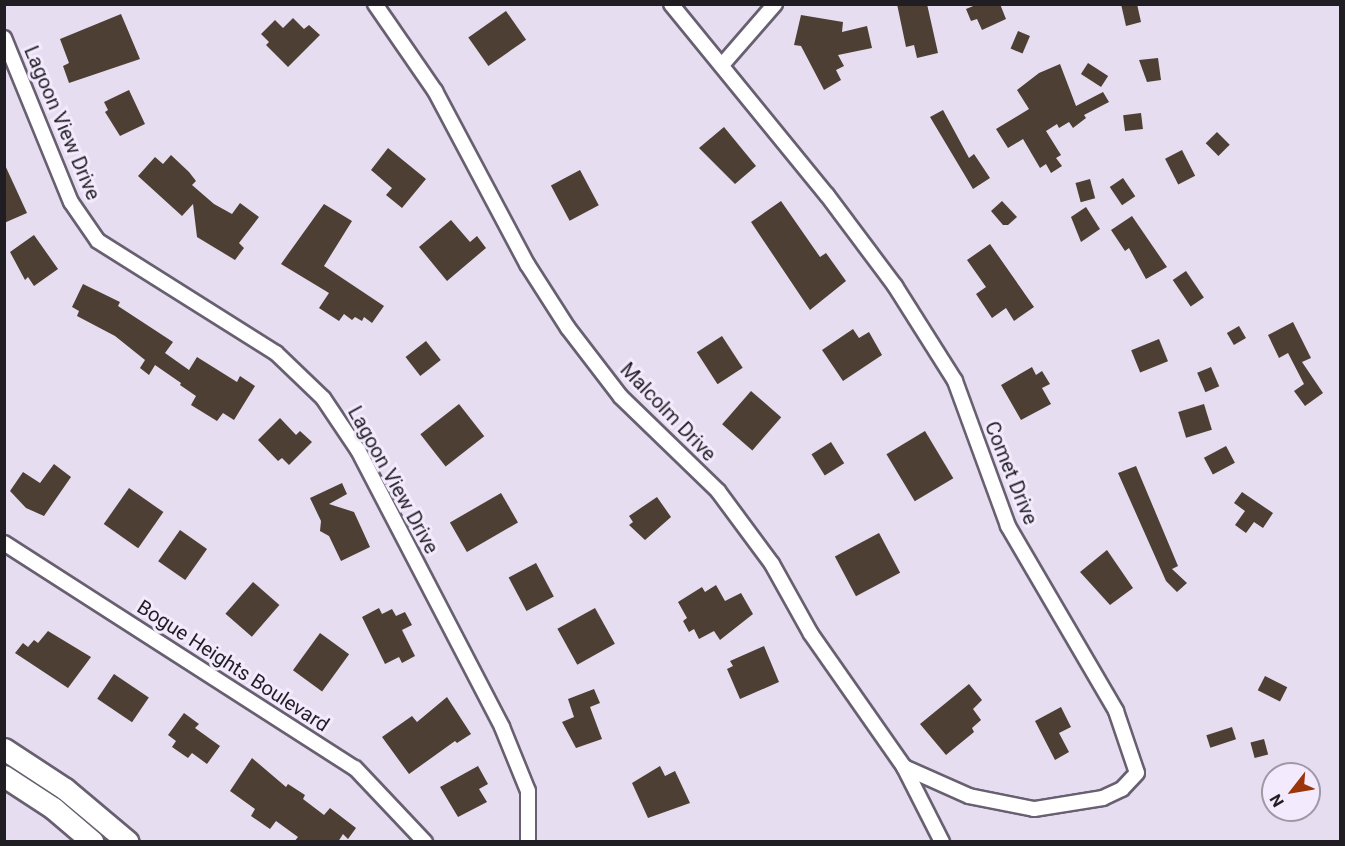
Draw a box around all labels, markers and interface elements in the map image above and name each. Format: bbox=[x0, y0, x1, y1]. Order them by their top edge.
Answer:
street label: Lagoon View Drive bbox=[19, 42, 105, 204]
street label: Malcolm Drive bbox=[615, 358, 721, 466]
street label: Lagoon View Drive bbox=[343, 402, 443, 558]
street label: Comet Drive bbox=[979, 418, 1043, 528]
street label: Bogue Heights Boulevard bbox=[133, 595, 333, 737]
north arrow bbox=[1261, 762, 1321, 822]
text: N bbox=[1266, 791, 1288, 810]

